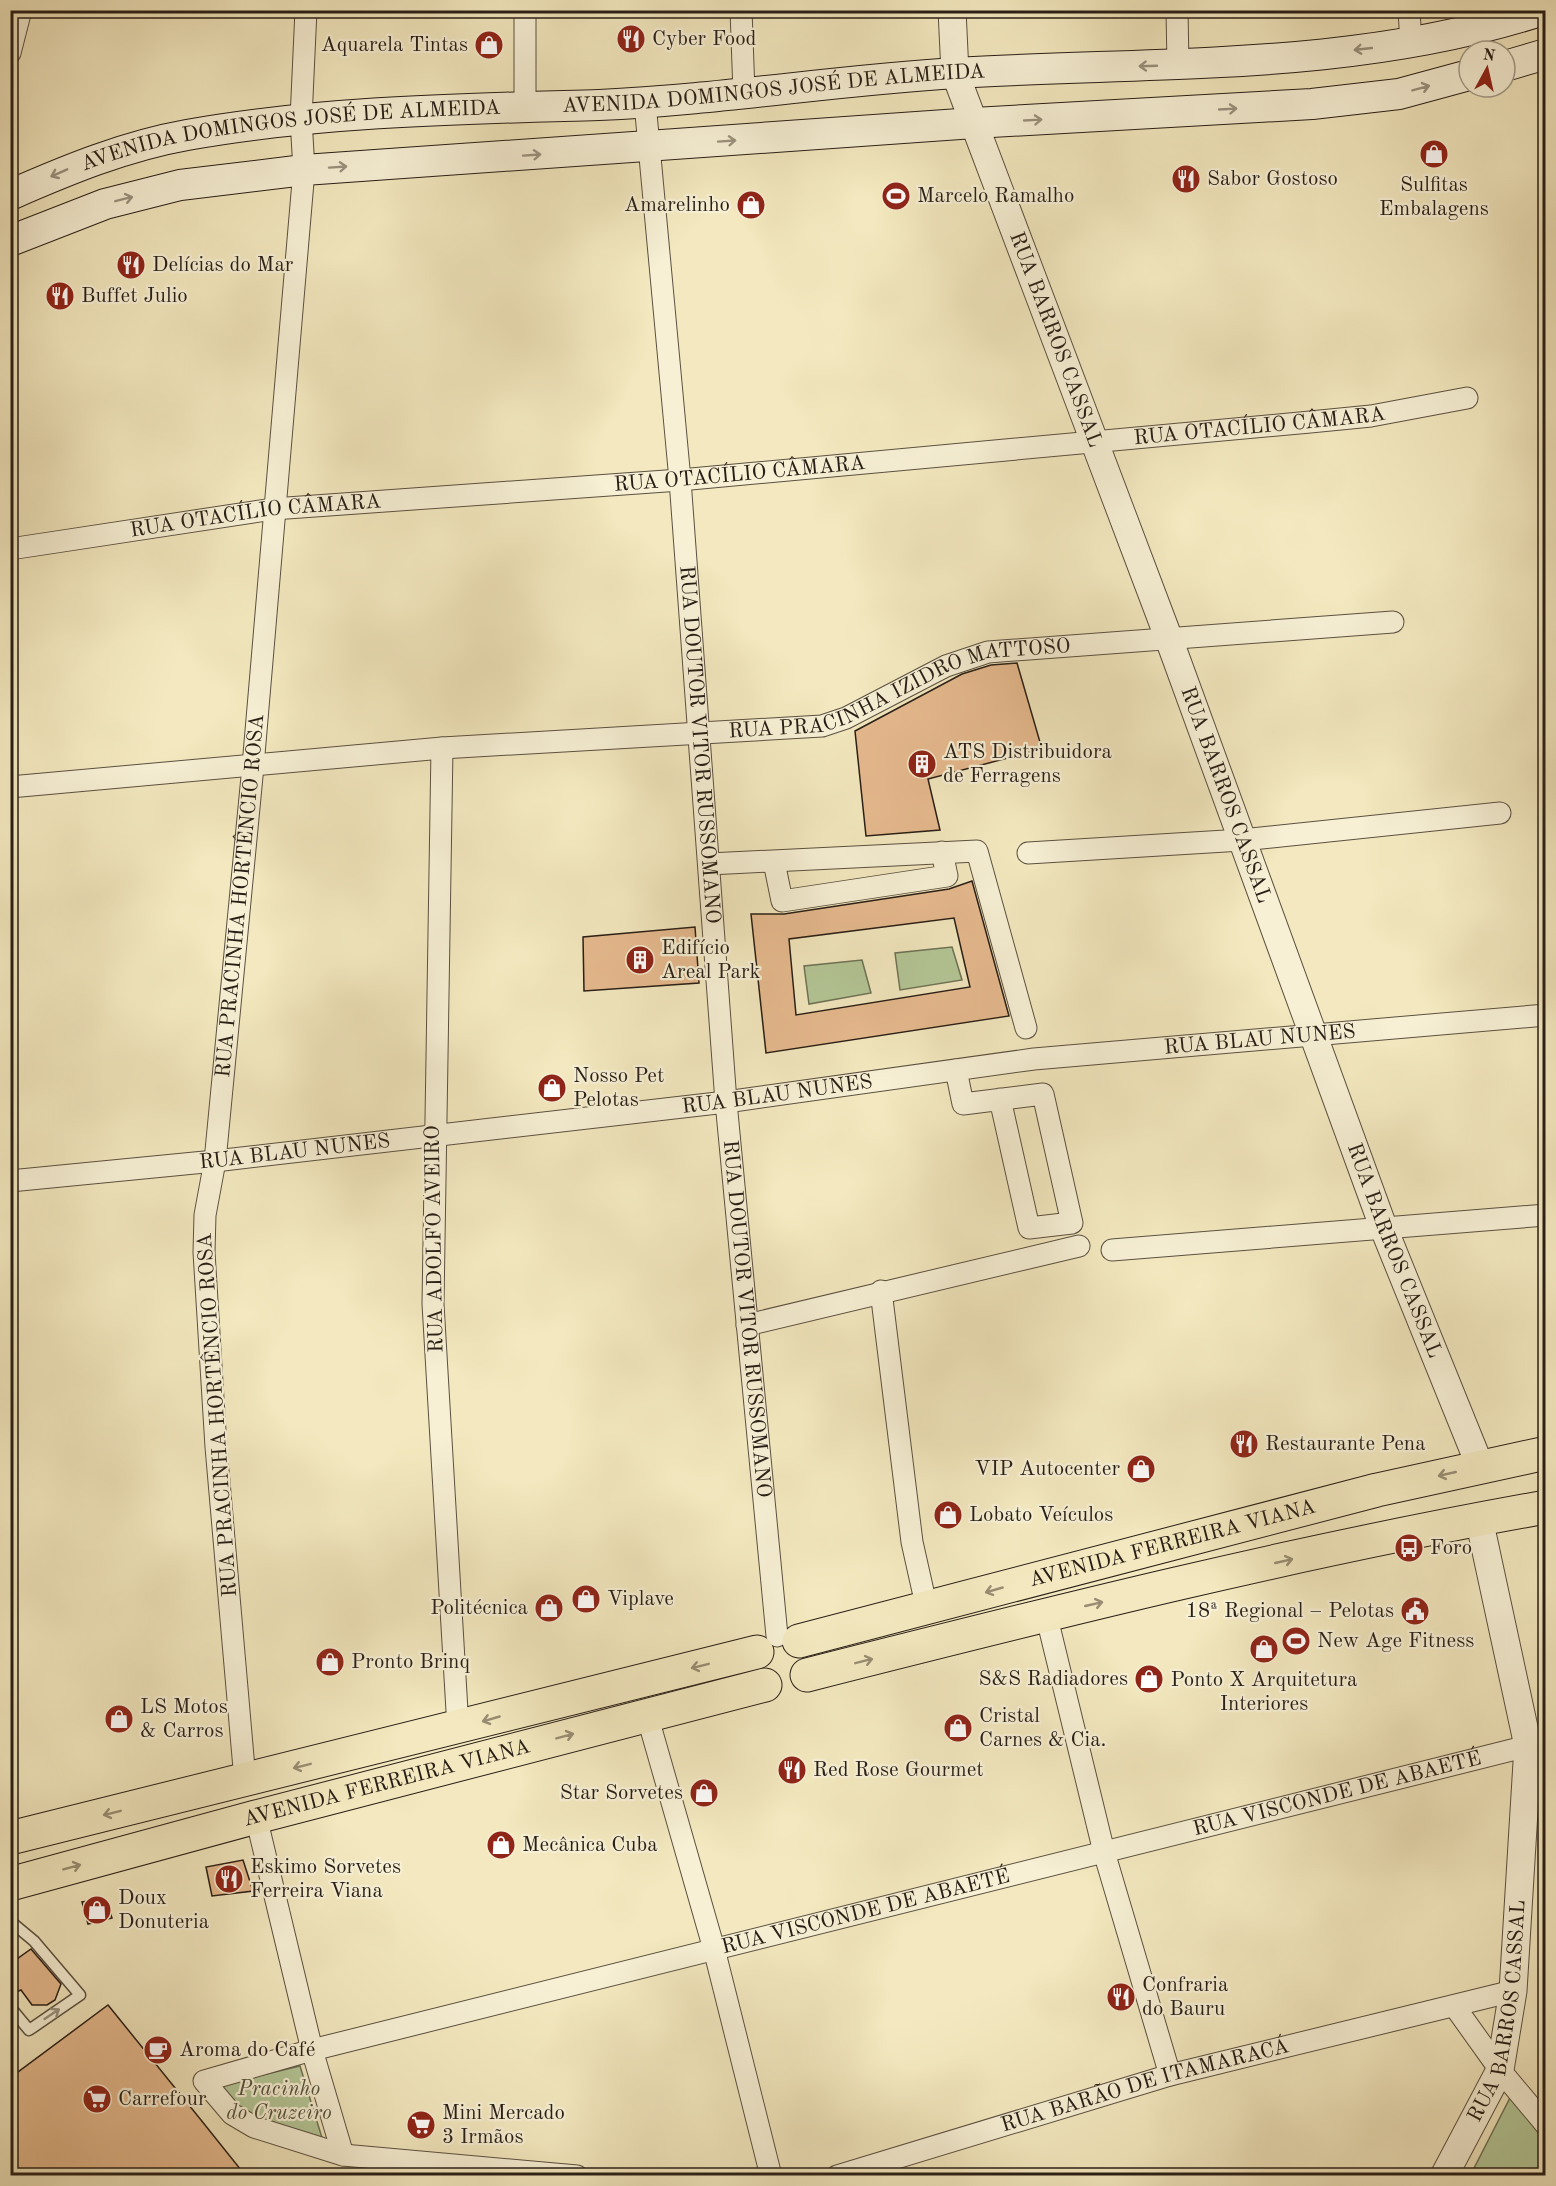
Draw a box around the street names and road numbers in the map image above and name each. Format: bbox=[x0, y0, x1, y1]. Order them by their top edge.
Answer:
street label: AVENIDA DOMINGOS JOSÉ DE ALMEIDA bbox=[562, 61, 985, 117]
street label: AVENIDA DOMINGOS JOSÉ DE ALMEIDA bbox=[78, 97, 501, 175]
street label: RUA BARROS CASSAL bbox=[1005, 229, 1106, 450]
street label: RUA OTACÍLIO CÂMARA bbox=[1133, 403, 1387, 449]
street label: RUA OTACÍLIO CÂMARA bbox=[613, 452, 867, 495]
street label: RUA OTACÍLIO CÂMARA bbox=[129, 491, 382, 541]
street label: RUA DOUTOR VITOR RUSSOMANO bbox=[676, 565, 723, 925]
street label: RUA PRACINHA IZIDRO MATTOSO bbox=[728, 635, 1071, 742]
street label: RUA BARROS CASSAL bbox=[1177, 684, 1275, 906]
street label: RUA PRACINHA HORTÊNCIO ROSA bbox=[213, 713, 268, 1079]
street label: RUA BLAU NUNES bbox=[1163, 1021, 1356, 1058]
street label: RUA BLAU NUNES bbox=[681, 1071, 874, 1118]
street label: RUA ADOLFO AVEIRO bbox=[423, 1125, 447, 1353]
street label: RUA BLAU NUNES bbox=[198, 1130, 391, 1173]
street label: RUA DOUTOR VITOR RUSSOMANO bbox=[719, 1139, 774, 1499]
street label: RUA BARROS CASSAL bbox=[1343, 1140, 1446, 1361]
street label: RUA PRACINHA HORTÊNCIO ROSA bbox=[191, 1232, 241, 1598]
street label: AVENIDA FERREIRA VIANA bbox=[1027, 1496, 1318, 1591]
street label: AVENIDA FERREIRA VIANA bbox=[241, 1736, 532, 1830]
street label: RUA VISCONDE DE ABAETÉ bbox=[1191, 1744, 1483, 1840]
street label: RUA VISCONDE DE ABAETÉ bbox=[719, 1862, 1012, 1958]
street label: RUA BARROS CASSAL bbox=[1464, 1899, 1529, 2126]
street label: RUA BARÃO DE ITAMARACÁ bbox=[998, 2032, 1291, 2136]

